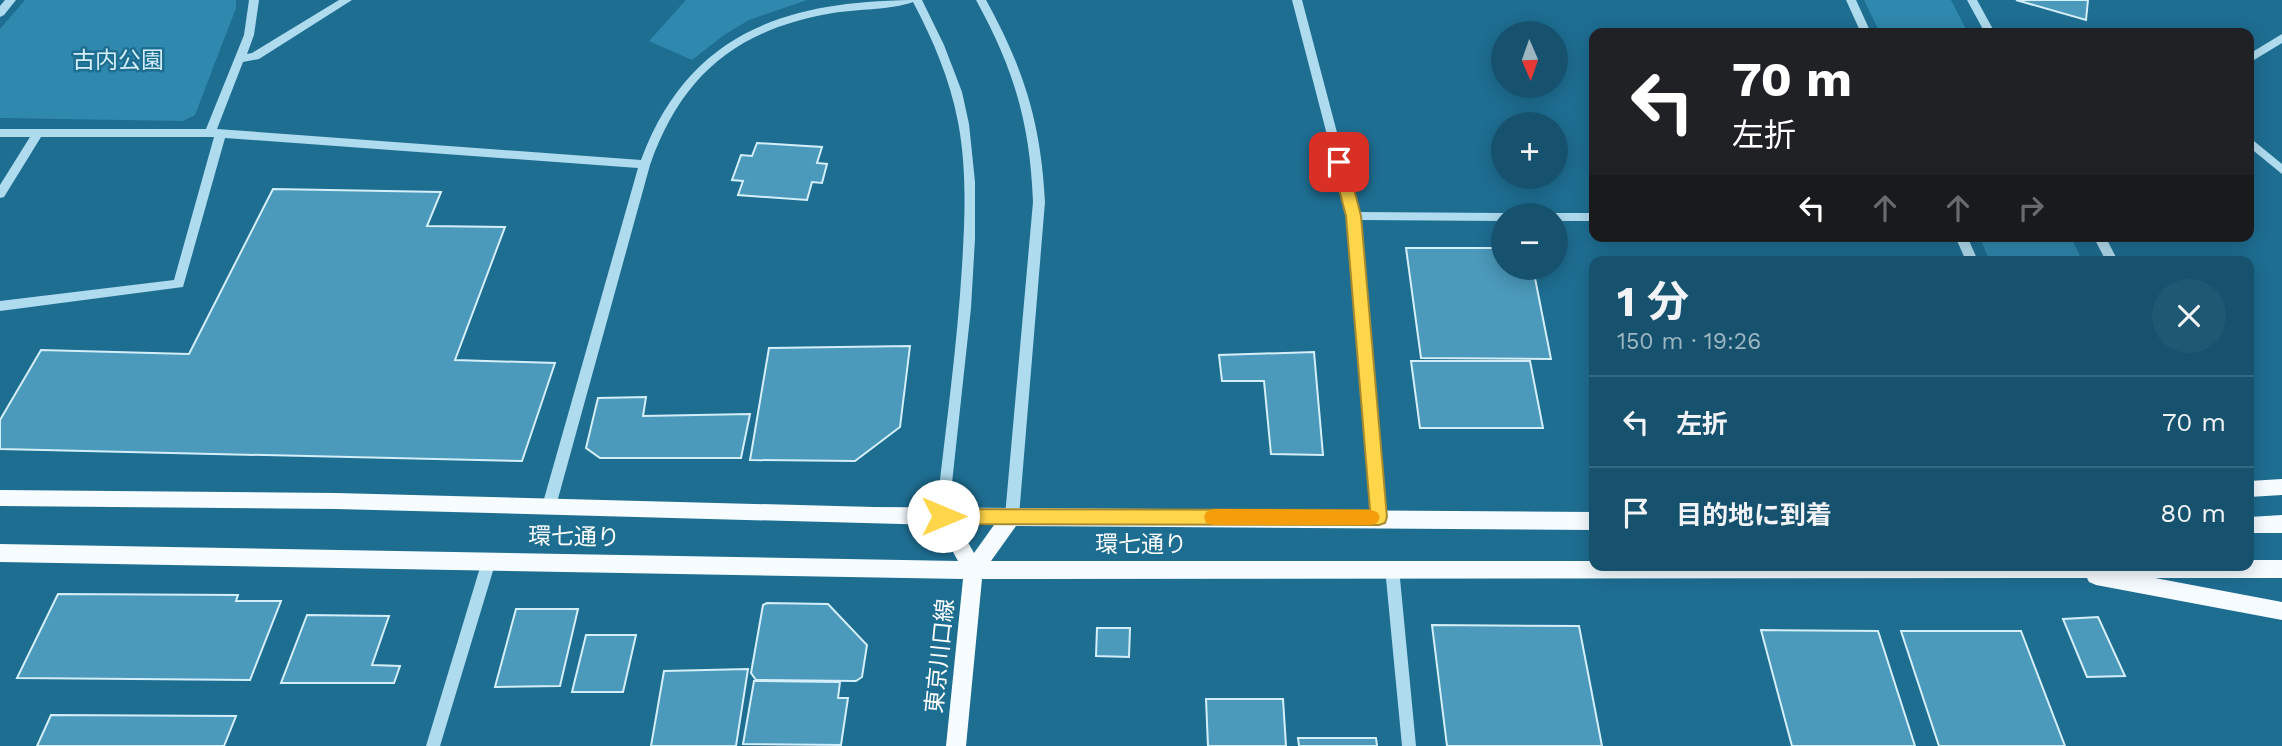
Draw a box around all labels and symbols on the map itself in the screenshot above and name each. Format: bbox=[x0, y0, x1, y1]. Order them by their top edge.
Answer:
north arrow bbox=[1491, 21, 1568, 98]
park label: 古内公園 bbox=[72, 47, 164, 74]
pin bbox=[1309, 132, 1369, 192]
position arrow bbox=[906, 479, 980, 553]
street label: 環七通り bbox=[528, 523, 620, 551]
street label: 環七通り bbox=[1095, 531, 1187, 558]
street label: 東京川口線 bbox=[921, 597, 959, 715]

